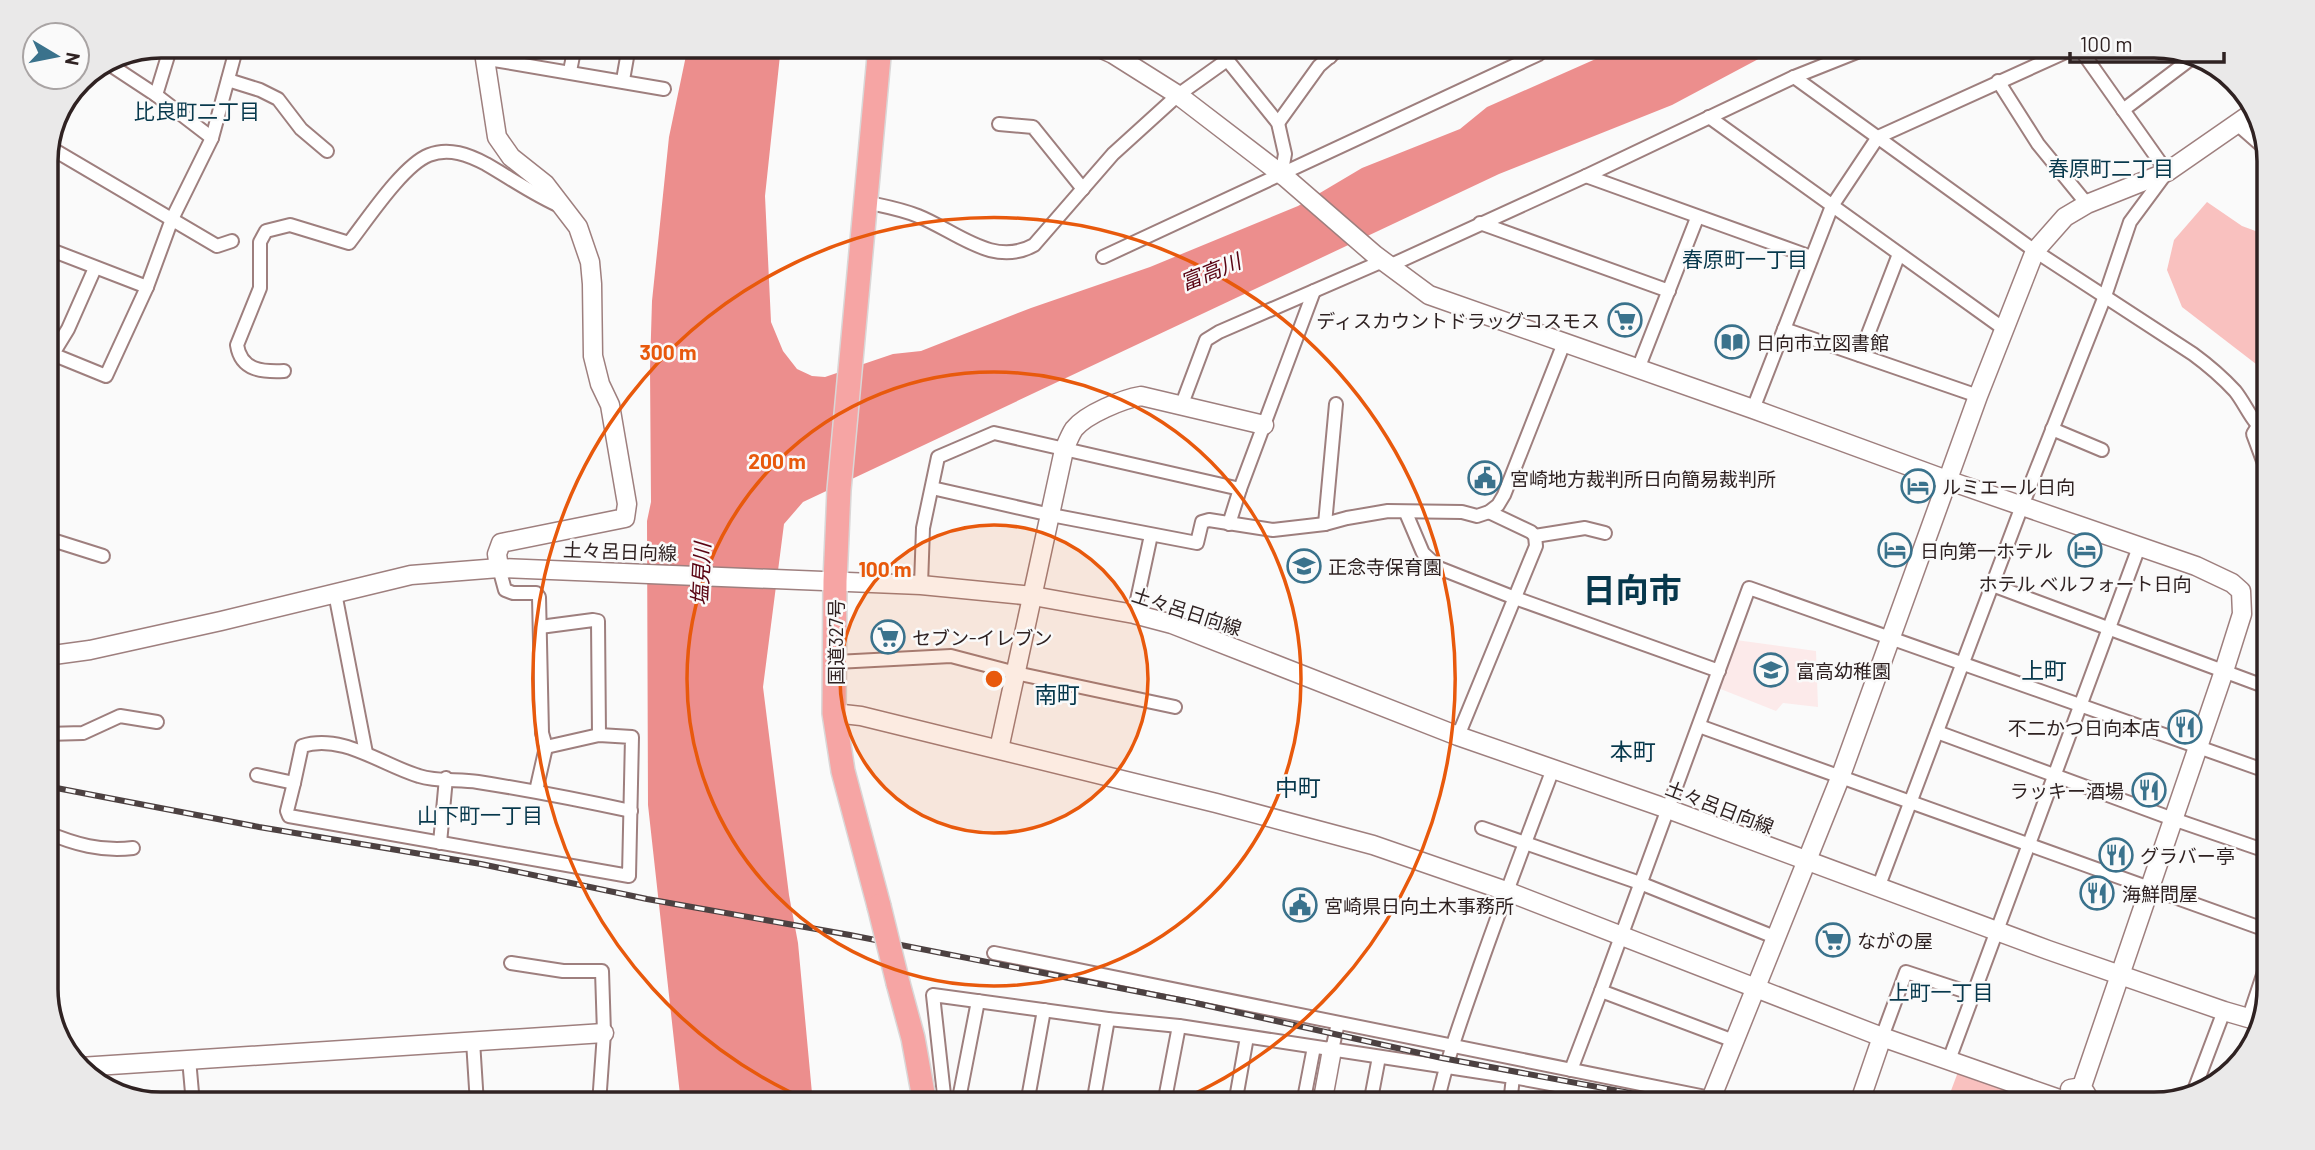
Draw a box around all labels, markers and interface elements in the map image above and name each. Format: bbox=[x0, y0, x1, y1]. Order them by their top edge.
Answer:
north arrow bbox=[21, 21, 91, 91]
scale bar bbox=[2070, 21, 2224, 65]
text: 100 m bbox=[2080, 31, 2133, 56]
text: N bbox=[61, 51, 86, 67]
district label: 比良町二丁目 bbox=[134, 98, 260, 123]
district label: 春原町二丁目 bbox=[2048, 155, 2174, 180]
district label: 春原町一丁目 bbox=[1682, 246, 1808, 271]
water label: 富高川 bbox=[1176, 247, 1246, 294]
supermarket icon: ディスカウントドラッグコスモス bbox=[1606, 301, 1644, 339]
place label: ディスカウントドラッグコスモス bbox=[1316, 309, 1600, 332]
library icon: 日向市立図書館 bbox=[1713, 323, 1751, 361]
place label: 日向市立図書館 bbox=[1756, 331, 1889, 354]
text: 300 m bbox=[639, 339, 697, 364]
text: 200 m bbox=[748, 448, 806, 473]
public building icon: 宮崎地方裁判所日向簡易裁判所 bbox=[1466, 459, 1504, 497]
place label: 宮崎地方裁判所日向簡易裁判所 bbox=[1510, 467, 1776, 490]
hotel icon: ルミエール日向 bbox=[1899, 467, 1937, 505]
place label: ルミエール日向 bbox=[1942, 475, 2075, 498]
hotel icon: 日向第一ホテル bbox=[1876, 531, 1914, 569]
hotel icon: ホテル ベルフォート日向 bbox=[2066, 531, 2104, 569]
street label: 土々呂日向線 bbox=[563, 538, 677, 564]
place label: 日向第一ホテル bbox=[1920, 539, 2053, 562]
water label: 塩見川 bbox=[686, 540, 714, 606]
school or university icon: 正念寺保育園 bbox=[1285, 547, 1323, 585]
place label: 正念寺保育園 bbox=[1328, 555, 1442, 578]
text: 100 m bbox=[858, 556, 912, 581]
district label: 日向市 bbox=[1583, 569, 1682, 609]
place label: ホテル ベルフォート日向 bbox=[1979, 572, 2191, 595]
street label: 土々呂日向線 bbox=[1129, 582, 1245, 640]
street label: 国道327号 bbox=[824, 599, 847, 685]
supermarket icon: セブン-イレブン bbox=[869, 618, 907, 656]
place label: セブン-イレブン bbox=[912, 626, 1053, 649]
school or university icon: 富高幼稚園 bbox=[1752, 651, 1790, 689]
district label: 上町 bbox=[2021, 656, 2067, 684]
place label: 富高幼稚園 bbox=[1796, 659, 1891, 682]
centre of rings bbox=[982, 667, 1006, 691]
district label: 南町 bbox=[1034, 680, 1080, 708]
restaurant icon: 不二かつ日向本店 bbox=[2166, 708, 2204, 746]
place label: 不二かつ日向本店 bbox=[2008, 716, 2160, 739]
district label: 本町 bbox=[1610, 737, 1656, 765]
restaurant icon: ラッキー酒場 bbox=[2130, 771, 2168, 809]
district label: 中町 bbox=[1275, 773, 1321, 801]
street label: 土々呂日向線 bbox=[1663, 776, 1777, 838]
place label: ラッキー酒場 bbox=[2010, 779, 2124, 802]
district label: 山下町一丁目 bbox=[417, 802, 543, 827]
restaurant icon: グラバー亭 bbox=[2097, 836, 2135, 874]
place label: グラバー亭 bbox=[2140, 844, 2235, 867]
restaurant icon: 海鮮問屋 bbox=[2078, 874, 2116, 912]
place label: 海鮮問屋 bbox=[2122, 882, 2198, 905]
public building icon: 宮崎県日向土木事務所 bbox=[1281, 886, 1319, 924]
place label: 宮崎県日向土木事務所 bbox=[1324, 894, 1514, 917]
supermarket icon: ながの屋 bbox=[1814, 921, 1852, 959]
place label: ながの屋 bbox=[1857, 929, 1933, 952]
district label: 上町一丁目 bbox=[1889, 979, 1994, 1004]

